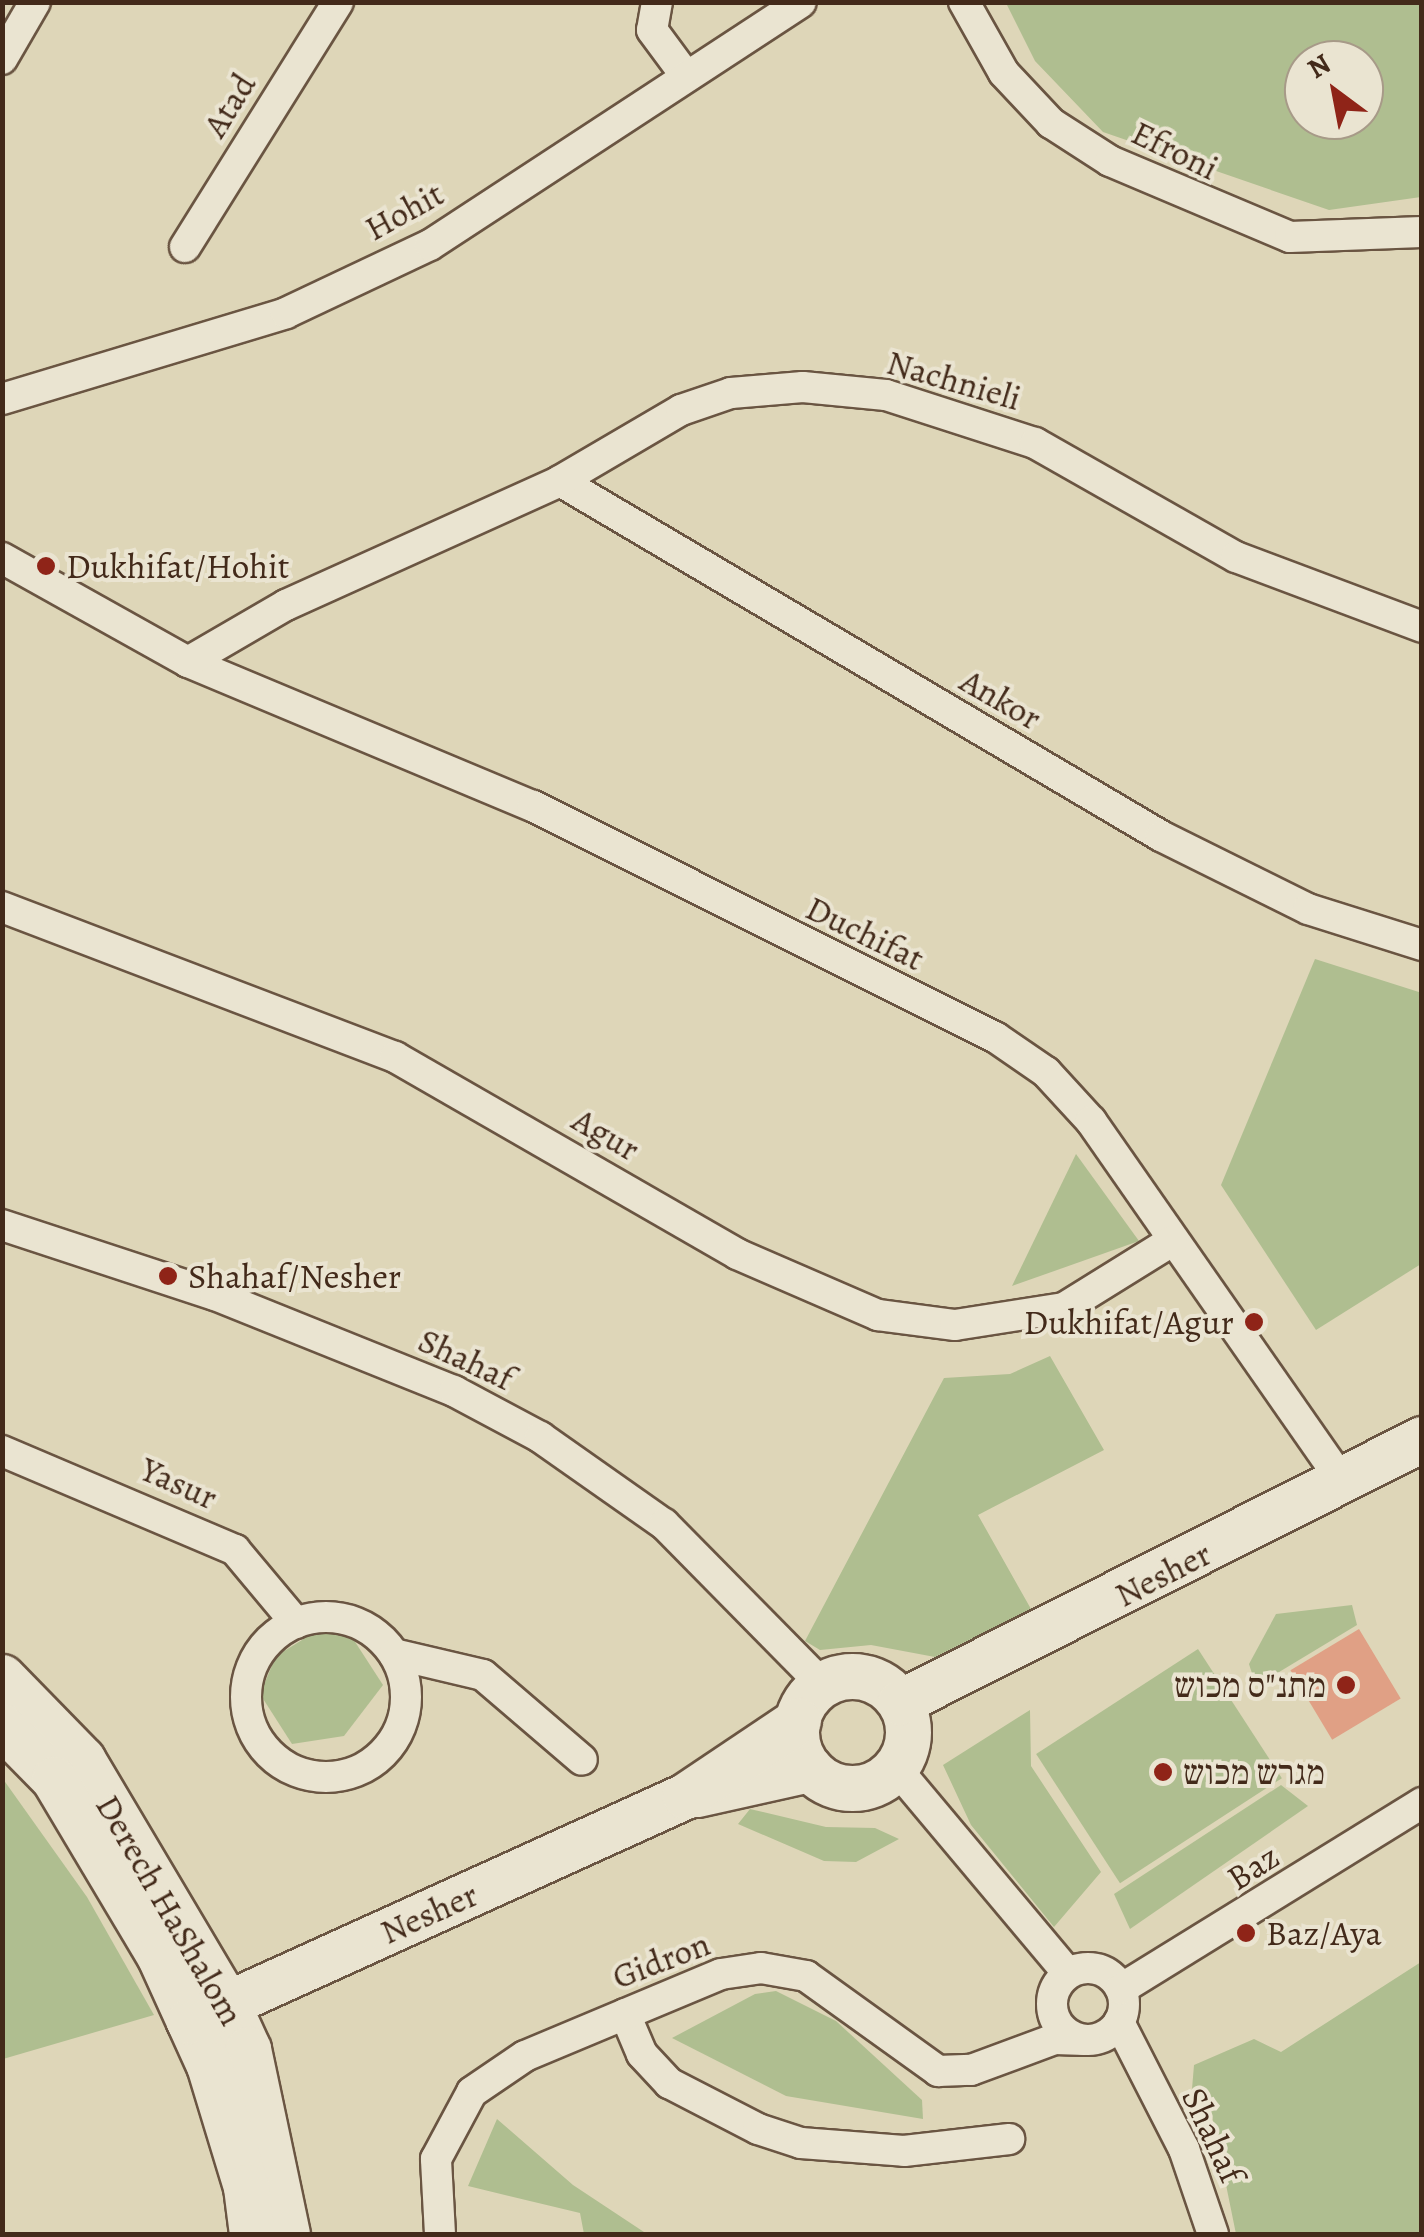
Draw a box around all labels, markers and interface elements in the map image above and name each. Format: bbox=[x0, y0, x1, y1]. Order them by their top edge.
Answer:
north arrow bbox=[1284, 40, 1384, 140]
text: N bbox=[1300, 45, 1338, 88]
street label: Atad bbox=[193, 65, 265, 145]
street label: Efroni bbox=[1125, 111, 1225, 189]
street label: Hohit bbox=[357, 172, 451, 250]
street label: Nachnieli bbox=[882, 341, 1026, 419]
place label: Dukhifat/Hohit bbox=[66, 545, 289, 587]
marker: Dukhifat/Hohit bbox=[35, 555, 57, 577]
street label: Ankor bbox=[953, 659, 1049, 739]
street label: Duchifat bbox=[799, 887, 931, 979]
street label: Agur bbox=[565, 1098, 647, 1170]
place label: Shahaf/Nesher bbox=[188, 1255, 401, 1297]
marker: Shahaf/Nesher bbox=[157, 1265, 179, 1287]
place label: Dukhifat/Agur bbox=[1024, 1301, 1234, 1343]
marker: Dukhifat/Agur bbox=[1243, 1311, 1265, 1333]
street label: Shahaf bbox=[412, 1319, 520, 1399]
street label: Yasur bbox=[134, 1448, 224, 1518]
street label: Nesher bbox=[1108, 1532, 1218, 1616]
place label: מתנ"ס מכוש bbox=[1174, 1664, 1326, 1706]
marker: מתנ"ס מכוש bbox=[1335, 1674, 1357, 1696]
place label: מגרש מכוש bbox=[1183, 1751, 1325, 1793]
marker: מגרש מכוש bbox=[1152, 1761, 1174, 1783]
street label: Derech HaShalom bbox=[87, 1787, 253, 2033]
street label: Baz bbox=[1219, 1835, 1287, 1899]
street label: Nesher bbox=[374, 1873, 484, 1953]
place label: Baz/Aya bbox=[1266, 1912, 1382, 1954]
street label: Gidron bbox=[606, 1922, 716, 1998]
marker: Baz/Aya bbox=[1235, 1922, 1257, 1944]
street label: Shahaf bbox=[1173, 2081, 1253, 2189]

